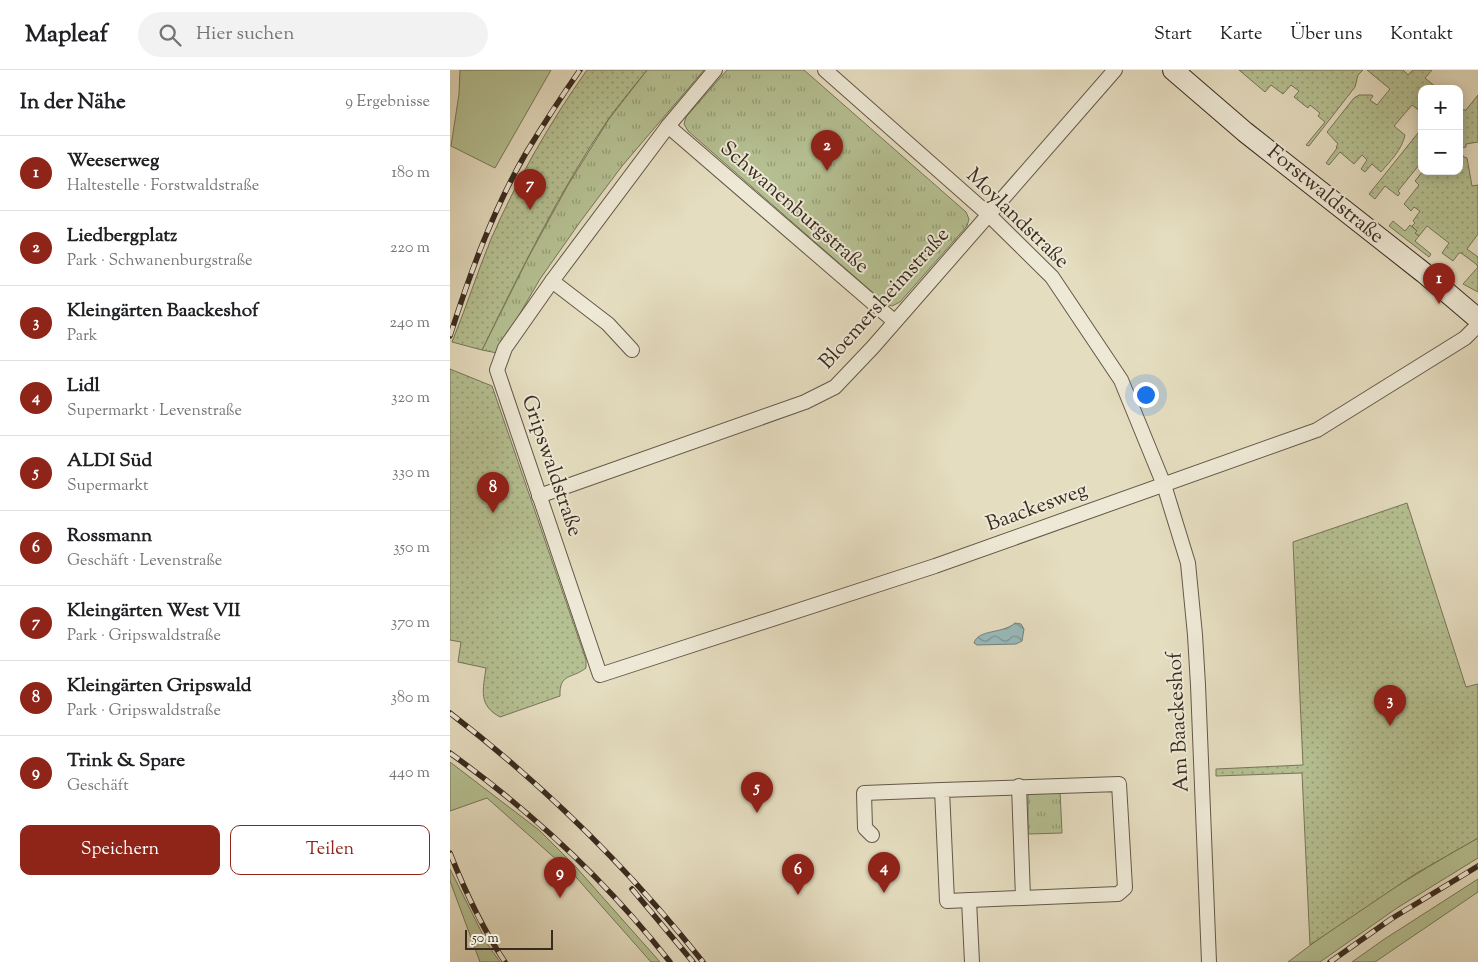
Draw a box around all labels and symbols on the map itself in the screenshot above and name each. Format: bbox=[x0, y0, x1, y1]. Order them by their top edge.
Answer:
pin: 2 bbox=[811, 130, 843, 171]
street label: Schwanenburgstraße bbox=[713, 135, 875, 281]
street label: Forstwaldstraße bbox=[1260, 138, 1390, 252]
street label: Moylandstraße bbox=[959, 162, 1075, 276]
pin: 7 bbox=[514, 169, 546, 210]
street label: Bloemersheimstraße bbox=[813, 221, 957, 377]
pin: 1 bbox=[1423, 263, 1455, 304]
your location bbox=[1133, 382, 1159, 408]
street label: Gripswaldstraße bbox=[513, 391, 589, 541]
pin: 8 bbox=[477, 472, 509, 513]
street label: Baackesweg bbox=[982, 476, 1092, 540]
street label: Am Baackeshof bbox=[1160, 649, 1198, 793]
pin: 3 bbox=[1374, 685, 1406, 726]
pin: 5 bbox=[741, 772, 773, 813]
pin: 4 bbox=[868, 852, 900, 893]
pin: 6 bbox=[782, 854, 814, 895]
pin: 9 bbox=[544, 857, 576, 898]
scale bar bbox=[465, 927, 552, 950]

